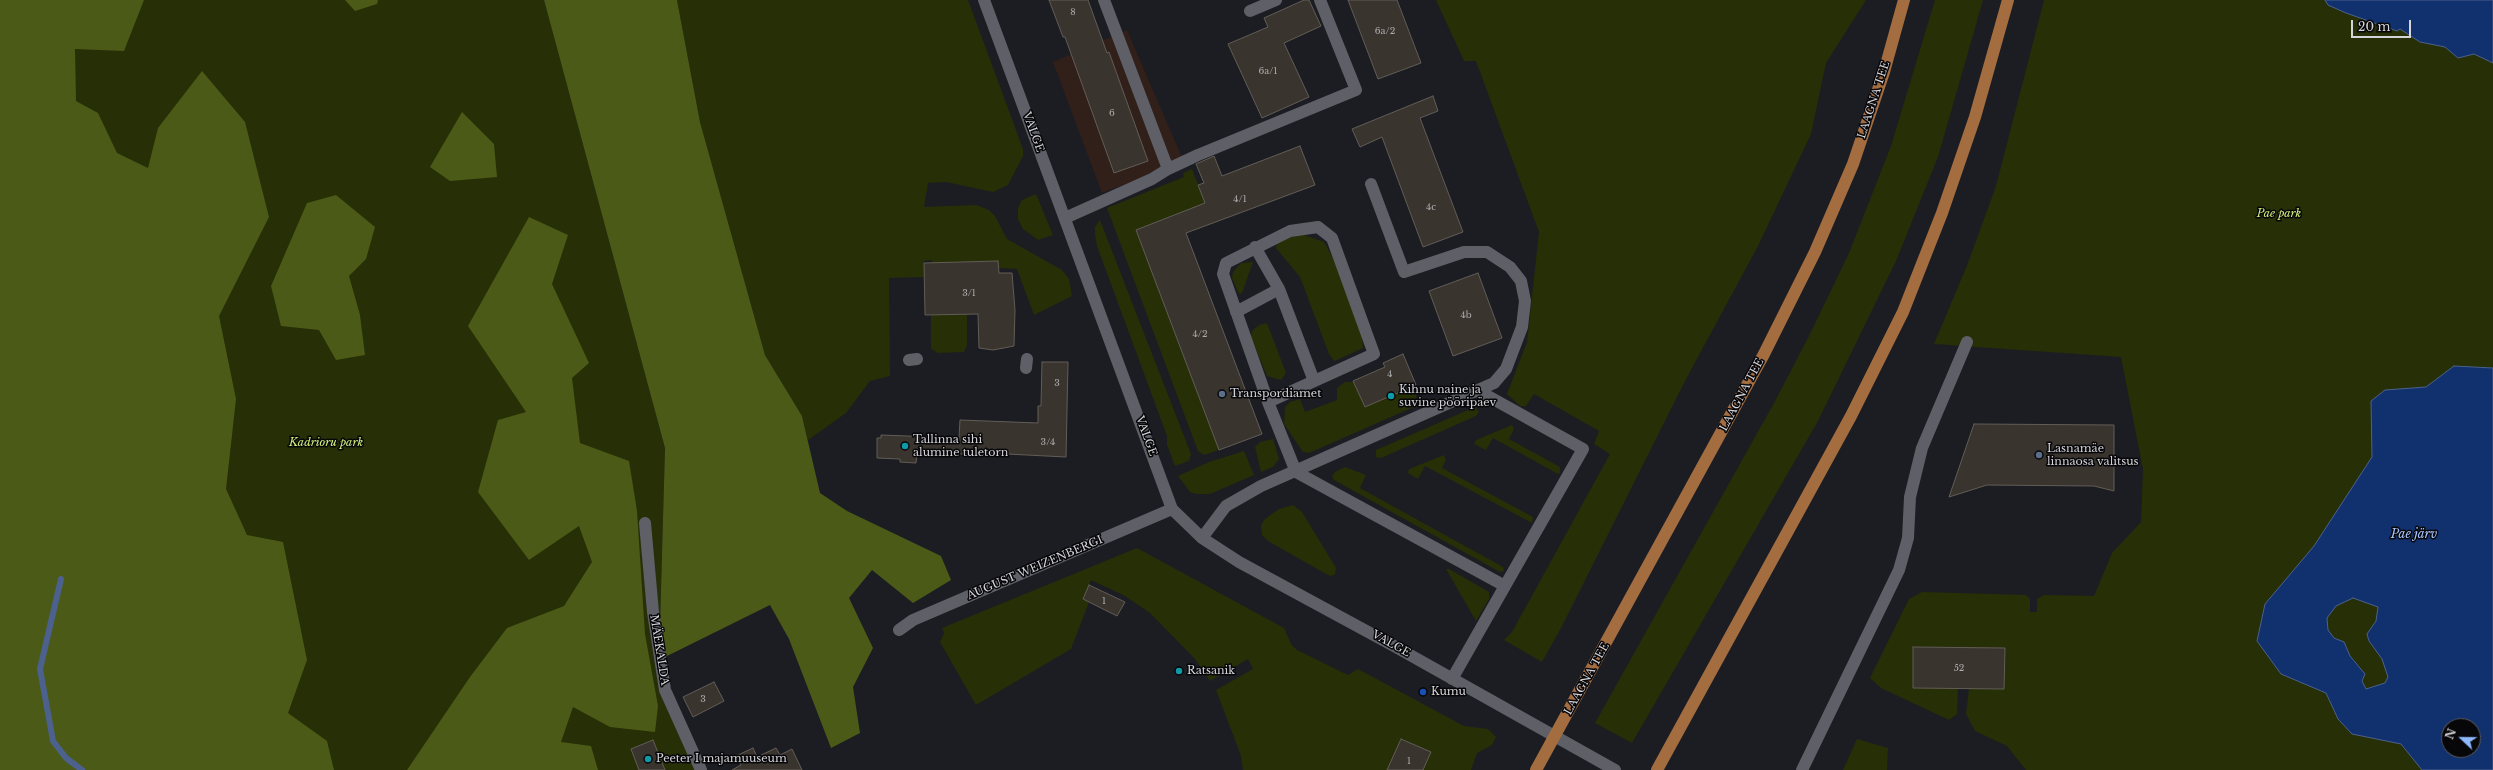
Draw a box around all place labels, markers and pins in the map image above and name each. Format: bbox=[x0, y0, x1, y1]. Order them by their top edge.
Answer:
place label: Kihnu naine ja suvine pööripäev bbox=[1399, 383, 1496, 409]
place label: Transpordiamet bbox=[1230, 387, 1321, 401]
marker: Transpordiamet bbox=[1217, 389, 1227, 399]
marker: Kihnu naine ja suvine pööripäev bbox=[1386, 391, 1396, 401]
place label: Tallinna sihi alumine tuletorn bbox=[913, 433, 1008, 459]
marker: Tallinna sihi alumine tuletorn bbox=[900, 441, 910, 451]
place label: Lasnamäe linnaosa valitsus bbox=[2047, 442, 2139, 468]
marker: Lasnamäe linnaosa valitsus bbox=[2034, 450, 2044, 460]
place label: Ratsanik bbox=[1187, 664, 1235, 678]
marker: Ratsanik bbox=[1174, 666, 1184, 676]
place label: Kumu bbox=[1431, 685, 1466, 699]
marker: Kumu bbox=[1418, 687, 1428, 697]
place label: Peeter I majamuuseum bbox=[656, 752, 787, 766]
marker: Peeter I majamuuseum bbox=[643, 754, 653, 764]

